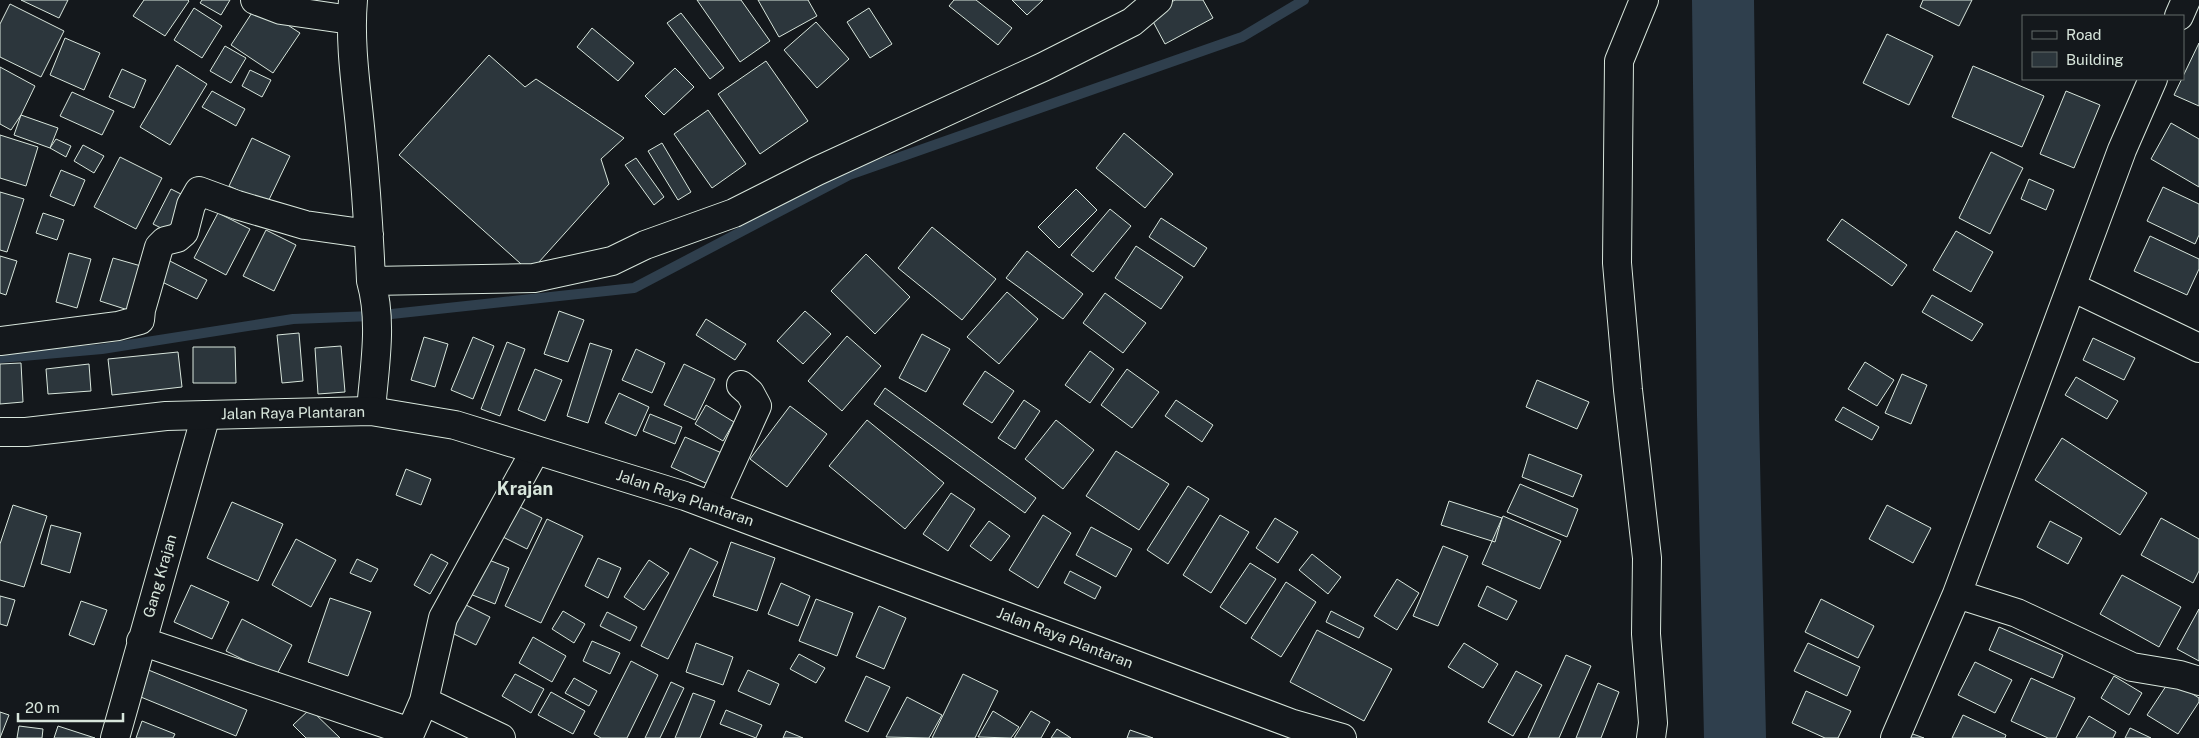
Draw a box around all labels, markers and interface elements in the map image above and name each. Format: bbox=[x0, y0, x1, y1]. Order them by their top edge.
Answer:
legend bbox=[2022, 15, 2184, 80]
text: Road bbox=[2066, 26, 2102, 43]
text: Building bbox=[2066, 51, 2124, 68]
street label: Jalan Raya Plantaran bbox=[221, 403, 365, 422]
street label: Jalan Raya Plantaran bbox=[614, 466, 756, 529]
district label: Krajan bbox=[497, 478, 553, 499]
street label: Gang Krajan bbox=[140, 532, 180, 620]
street label: Jalan Raya Plantaran bbox=[995, 604, 1136, 671]
scale bar bbox=[18, 690, 122, 722]
text: 20 m bbox=[25, 699, 60, 716]

